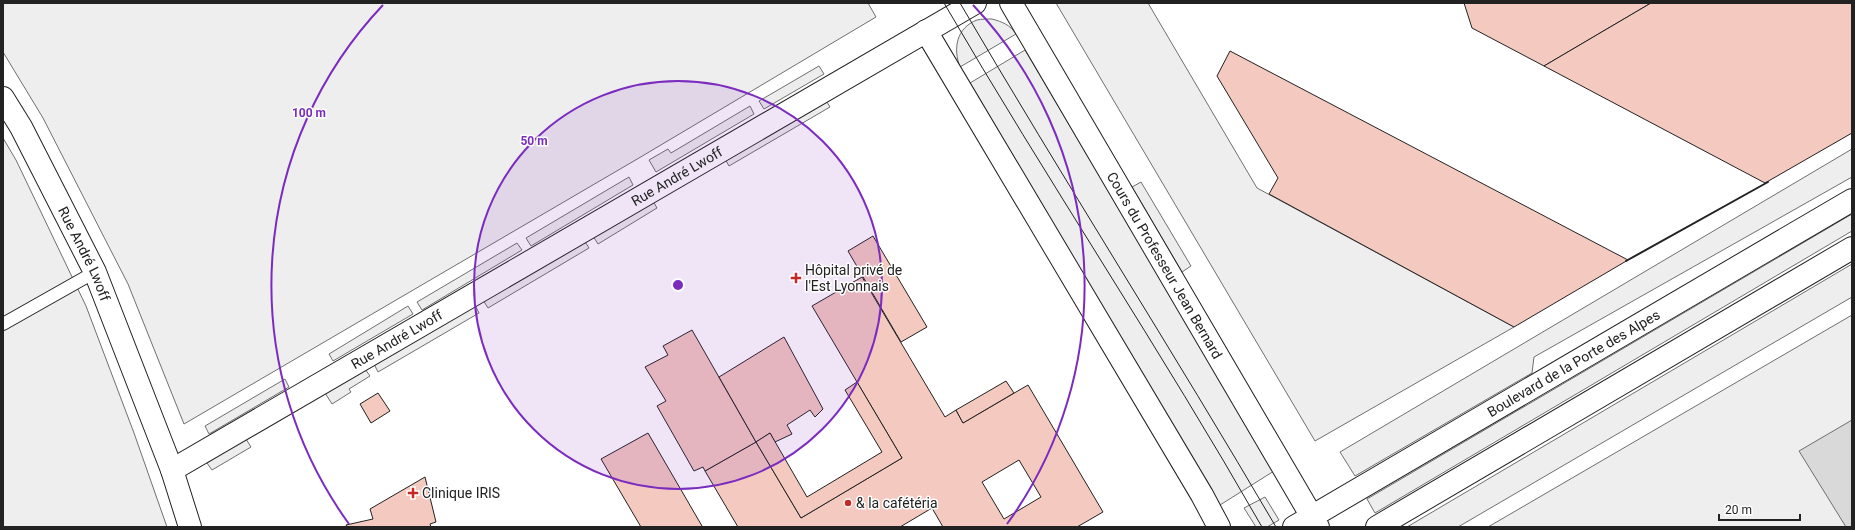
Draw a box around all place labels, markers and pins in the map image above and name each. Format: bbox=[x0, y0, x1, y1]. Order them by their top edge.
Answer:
place label: Hôpital privé de l'Est Lyonnais bbox=[805, 262, 902, 294]
marker: Hôpital privé de l'Est Lyonnais bbox=[790, 272, 802, 284]
centre of rings bbox=[671, 278, 685, 292]
place label: Clinique IRIS bbox=[422, 485, 500, 501]
marker: Clinique IRIS bbox=[407, 487, 419, 499]
place label: & la cafétéria bbox=[856, 495, 938, 511]
marker: & la cafétéria bbox=[843, 498, 853, 508]

